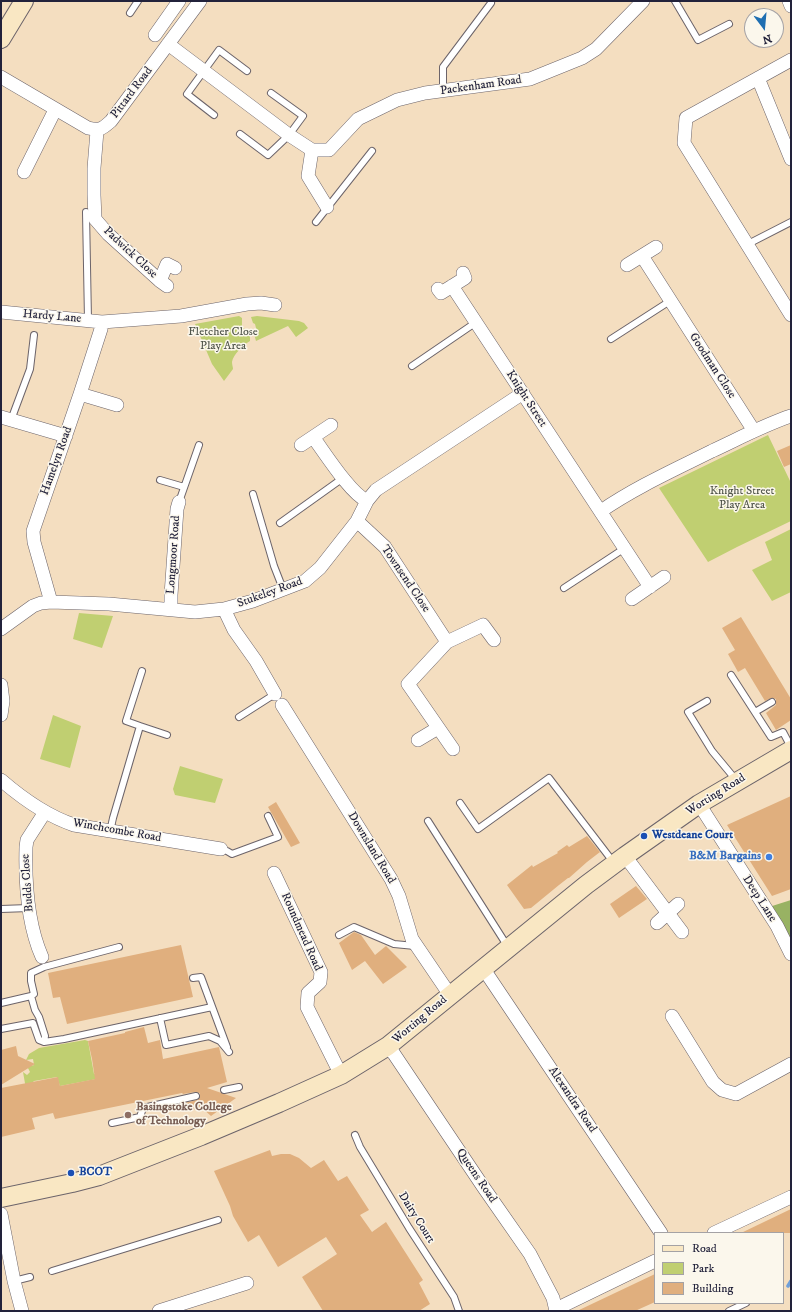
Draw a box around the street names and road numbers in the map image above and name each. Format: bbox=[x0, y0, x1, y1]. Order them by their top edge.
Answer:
street label: Pittard Road bbox=[108, 64, 156, 122]
street label: Packenham Road bbox=[439, 73, 523, 99]
street label: Padwick Close bbox=[100, 224, 160, 282]
street label: Hardy Lane bbox=[22, 307, 82, 327]
street label: Goodman Close bbox=[685, 330, 739, 402]
street label: Knight Street bbox=[502, 368, 550, 430]
street label: Hamelyn Road bbox=[38, 425, 76, 497]
street label: Longmoor Road bbox=[164, 515, 184, 595]
street label: Townsend Close bbox=[377, 543, 433, 615]
street label: Stukeley Road bbox=[235, 575, 305, 611]
street label: Worting Road bbox=[684, 771, 748, 819]
street label: Downsland Road bbox=[344, 810, 398, 886]
street label: Winchcombe Road bbox=[72, 816, 162, 846]
street label: Budds Close bbox=[19, 853, 37, 913]
street label: Deep Lane bbox=[739, 873, 779, 925]
street label: Roundmead Road bbox=[277, 891, 325, 973]
street label: Worting Road bbox=[390, 993, 450, 1047]
street label: Alexandra Road bbox=[545, 1064, 599, 1136]
street label: Queens Road bbox=[453, 1146, 499, 1206]
street label: Dairy Court bbox=[395, 1190, 437, 1246]

